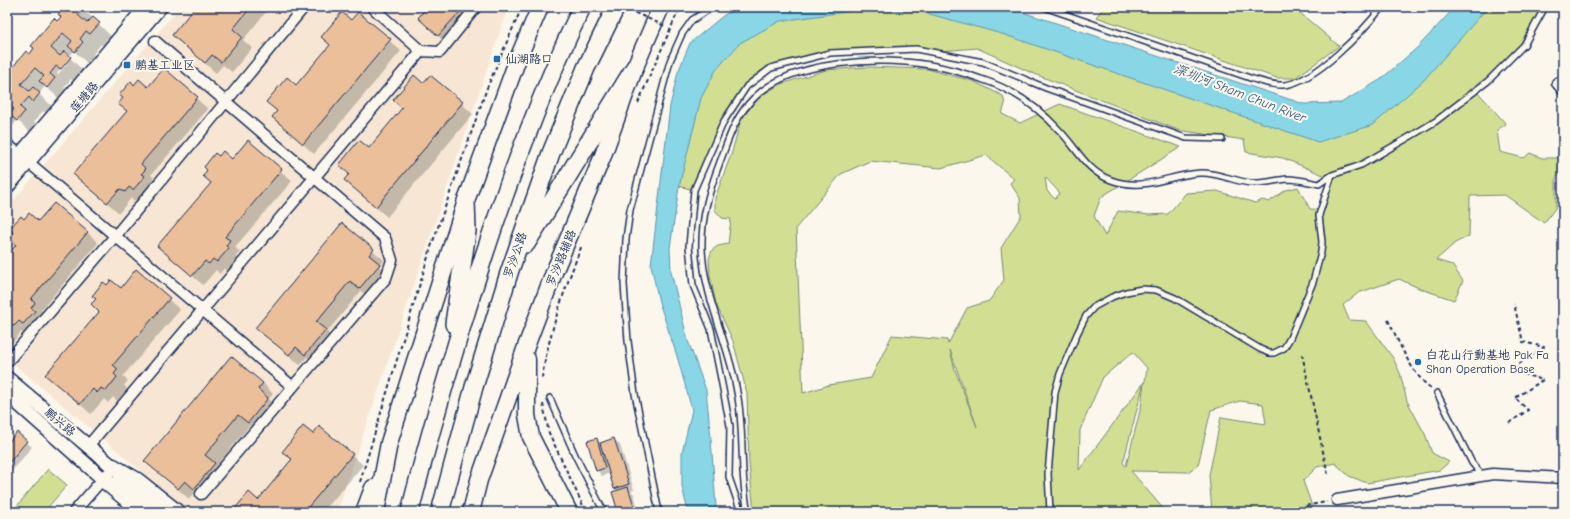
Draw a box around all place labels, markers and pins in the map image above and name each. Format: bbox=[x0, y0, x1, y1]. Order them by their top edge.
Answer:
place label: 仙湖路口 bbox=[505, 52, 553, 66]
marker: 仙湖路口 bbox=[492, 54, 502, 64]
place label: 鹏基工业区 bbox=[135, 58, 195, 72]
marker: 鹏基工业区 bbox=[122, 60, 132, 70]
place label: 白花山行動基地 Pak Fa Shan Operation Base bbox=[1426, 348, 1549, 376]
marker: 白花山行動基地 Pak Fa Shan Operation Base bbox=[1413, 357, 1423, 367]

